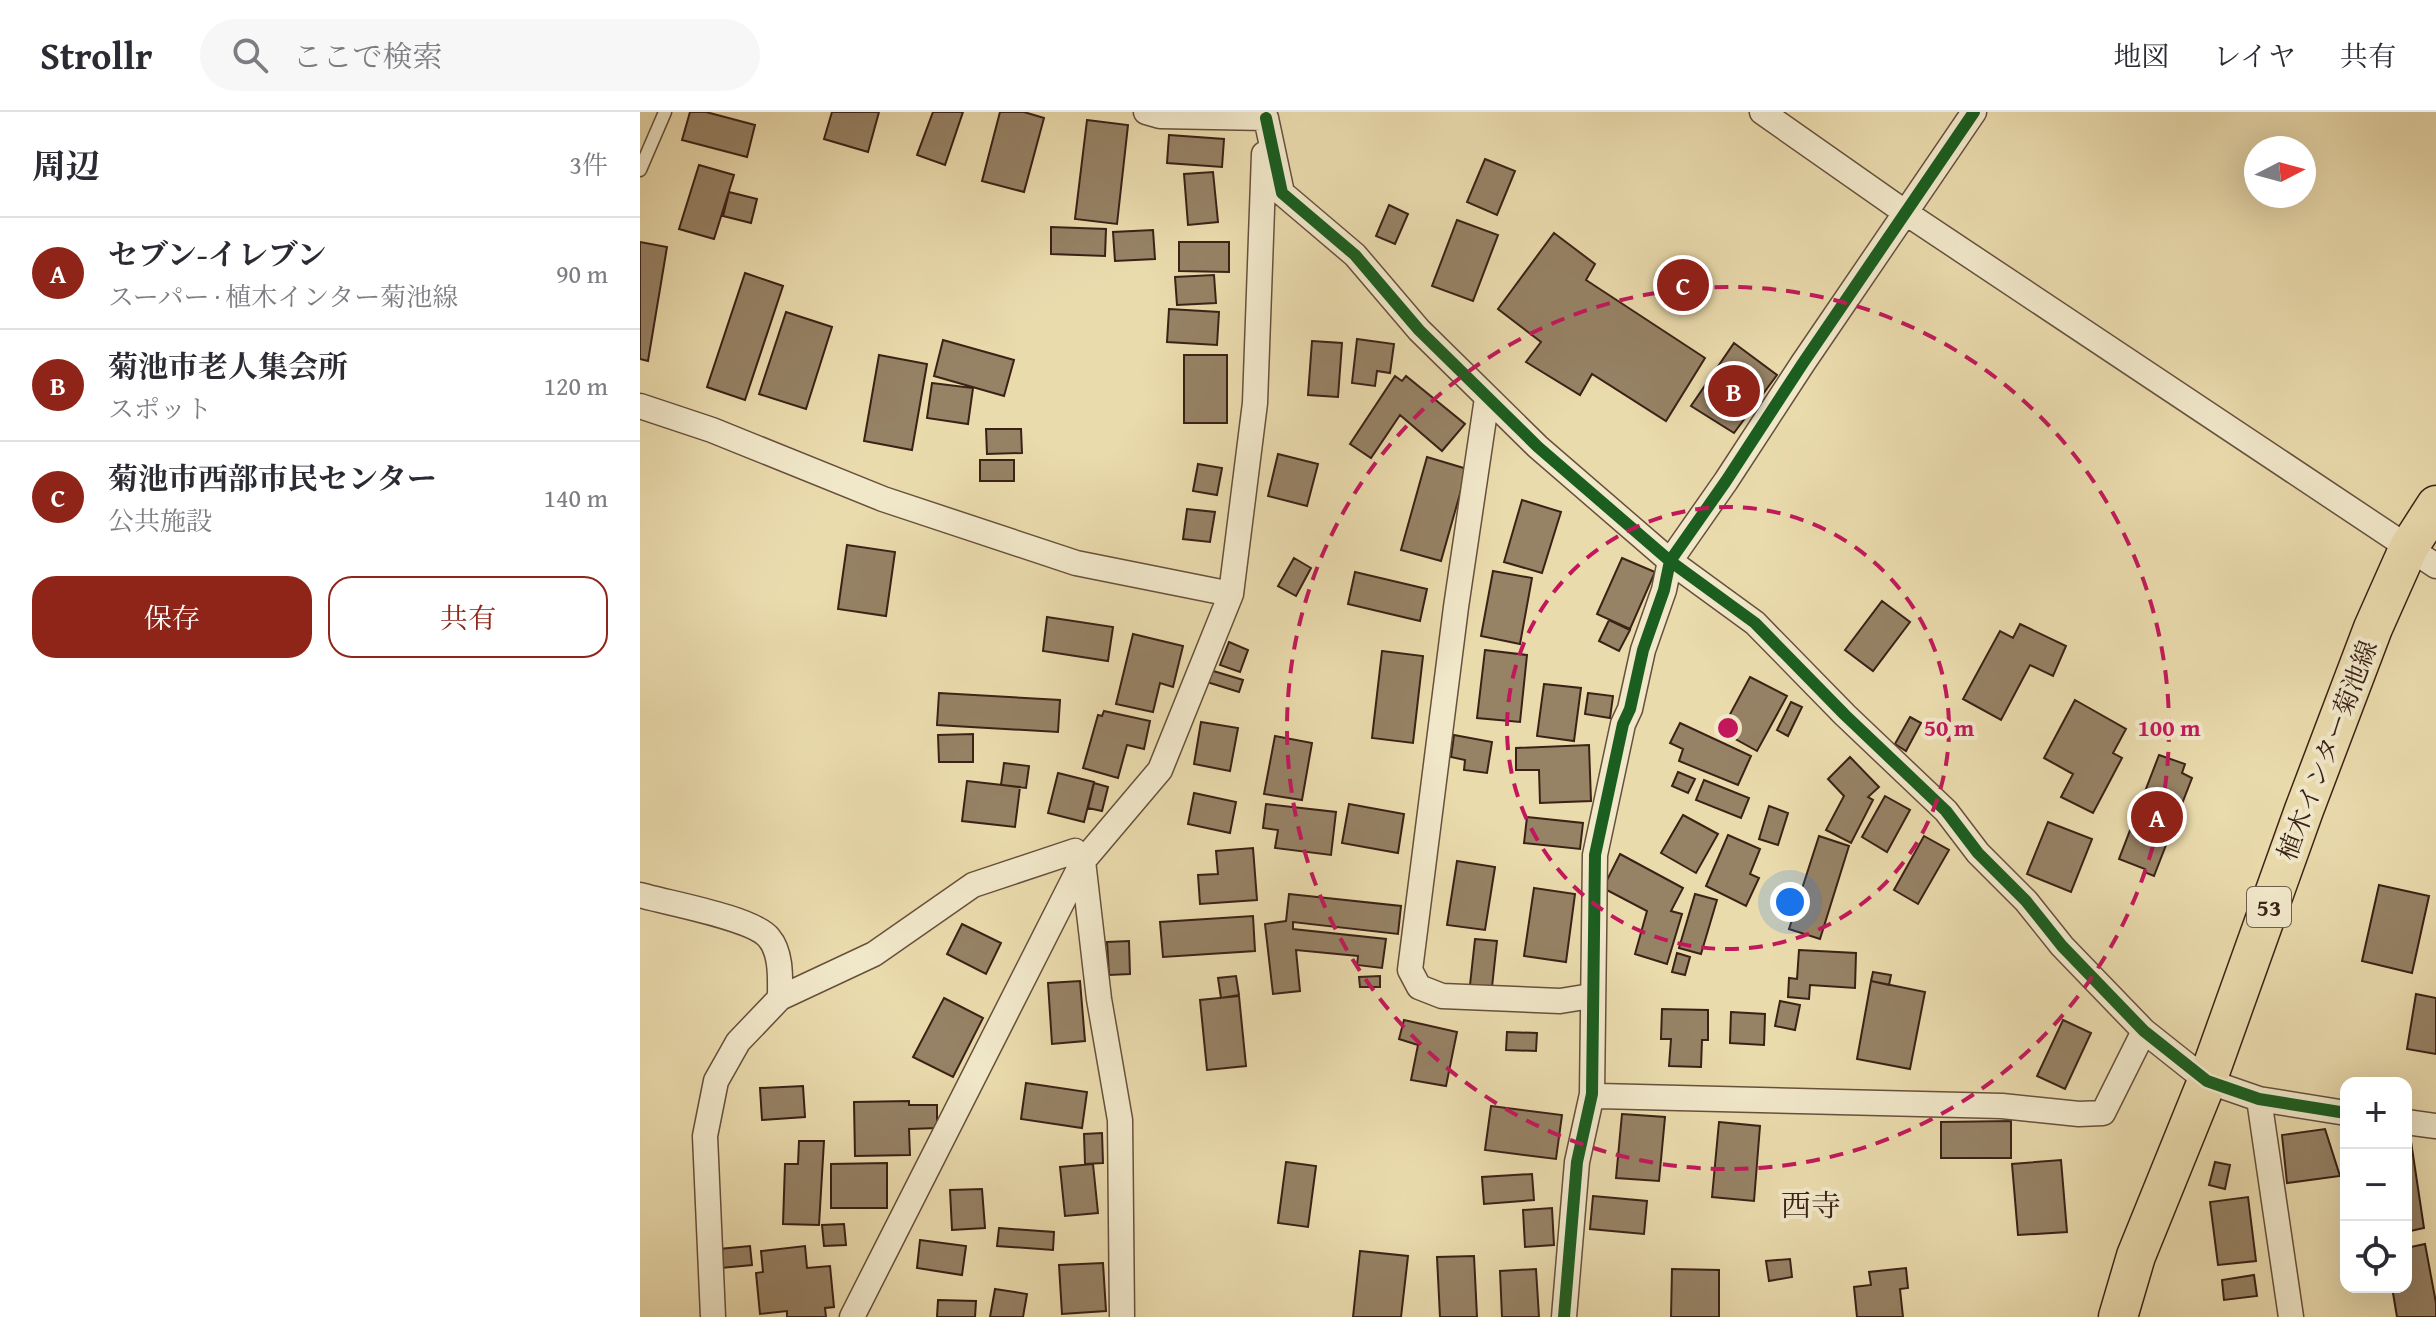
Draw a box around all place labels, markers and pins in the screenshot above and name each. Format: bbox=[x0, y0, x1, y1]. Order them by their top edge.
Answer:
pin: C bbox=[1657, 255, 1709, 315]
pin: B bbox=[1708, 361, 1760, 421]
centre of rings bbox=[1714, 714, 1742, 742]
pin: A bbox=[2131, 787, 2183, 847]

